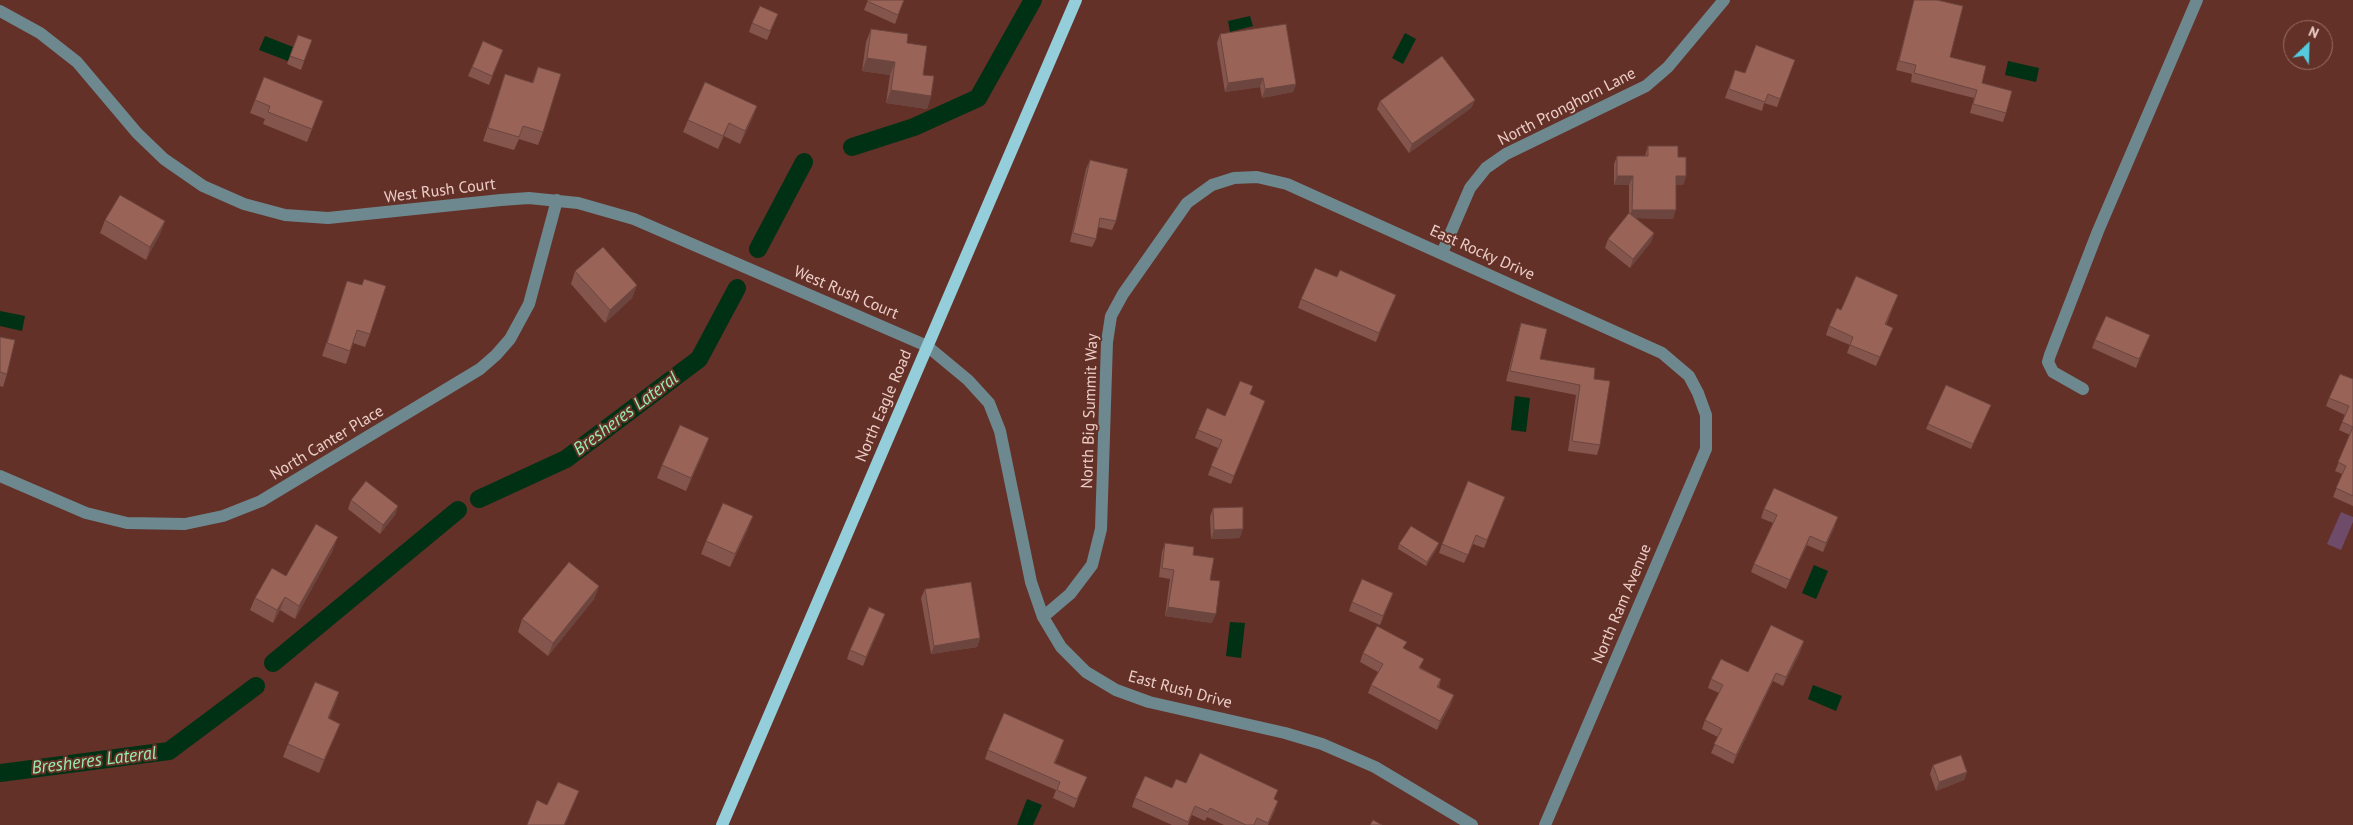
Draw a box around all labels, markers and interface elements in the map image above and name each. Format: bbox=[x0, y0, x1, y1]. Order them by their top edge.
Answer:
north arrow bbox=[2283, 20, 2333, 70]
text: N bbox=[2306, 22, 2322, 42]
street label: North Pronghorn Lane bbox=[1495, 64, 1639, 150]
street label: West Rush Court bbox=[383, 175, 497, 207]
street label: East Rocky Drive bbox=[1427, 221, 1537, 285]
street label: West Rush Court bbox=[791, 262, 901, 324]
street label: North Big Summit Way bbox=[1078, 333, 1102, 489]
street label: North Eagle Road bbox=[852, 347, 916, 465]
water label: Bresheres Lateral bbox=[569, 367, 683, 461]
street label: North Canter Place bbox=[267, 402, 387, 484]
street label: North Ram Avenue bbox=[1588, 541, 1656, 667]
street label: East Rush Drive bbox=[1126, 667, 1234, 713]
water label: Bresheres Lateral bbox=[30, 743, 158, 779]

